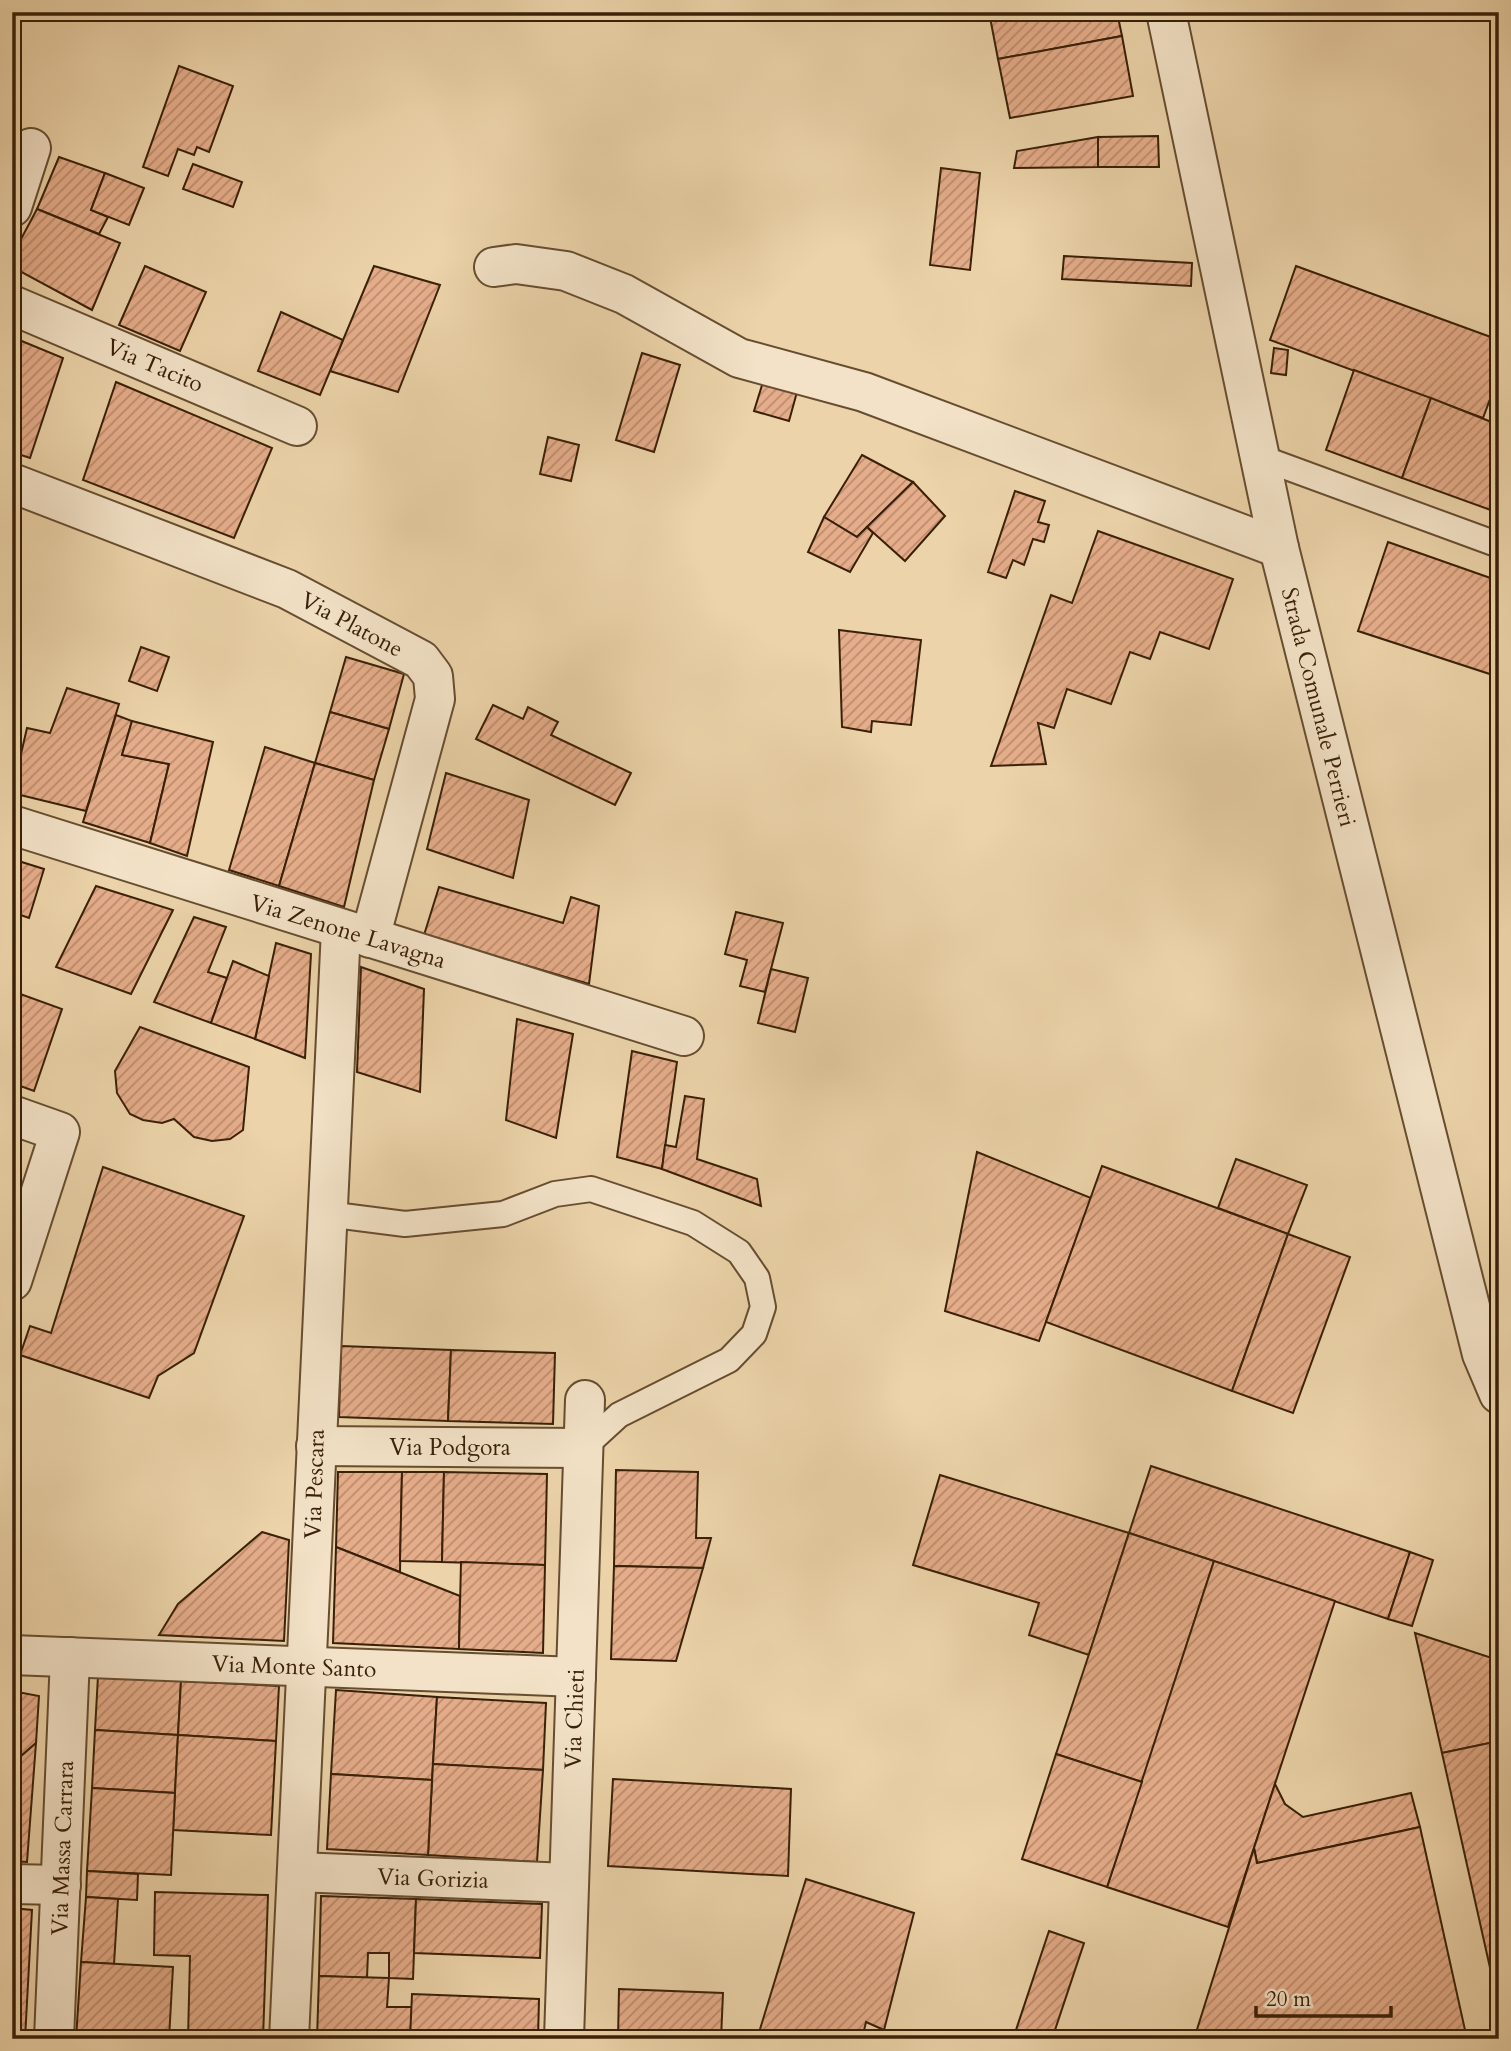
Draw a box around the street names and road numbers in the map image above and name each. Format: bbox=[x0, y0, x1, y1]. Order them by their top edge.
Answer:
street label: Via Tacito bbox=[101, 331, 208, 400]
street label: Via Platone bbox=[295, 584, 409, 664]
street label: Strada Comunale Perrieri bbox=[1274, 584, 1363, 830]
street label: Via Zenone Lavagna bbox=[246, 887, 449, 976]
street label: Via Pescara bbox=[297, 1428, 332, 1540]
street label: Via Podgora bbox=[389, 1432, 511, 1463]
street label: Via Monte Santo bbox=[211, 1648, 377, 1685]
street label: Via Chieti bbox=[557, 1668, 592, 1770]
street label: Via Massa Carrara bbox=[44, 1760, 81, 1936]
street label: Via Gorizia bbox=[377, 1861, 489, 1896]

